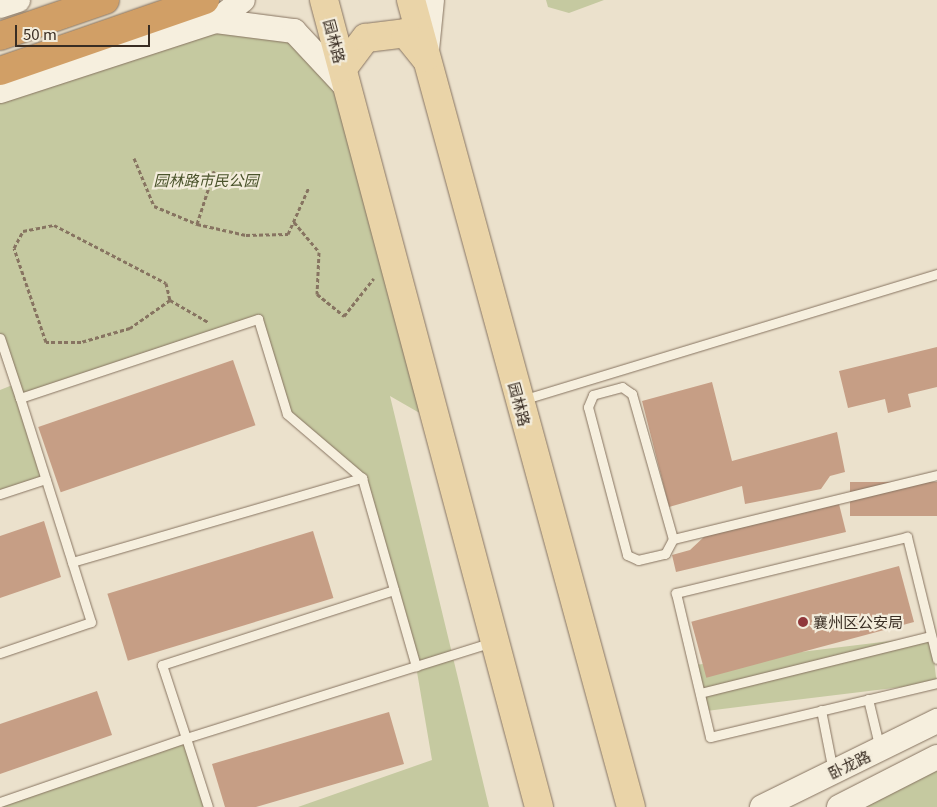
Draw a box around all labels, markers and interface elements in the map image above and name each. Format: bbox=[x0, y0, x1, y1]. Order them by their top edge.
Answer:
scale bar bbox=[18, 15, 152, 47]
street label: 园林路 bbox=[320, 17, 350, 65]
text: 50 m bbox=[23, 23, 57, 44]
park label: 园林路市民公园 bbox=[154, 171, 258, 189]
street label: 园林路 bbox=[505, 380, 535, 428]
place label: 襄州区公安局 bbox=[813, 613, 903, 631]
marker: 襄州区公安局 bbox=[797, 616, 809, 628]
street label: 卧龙路 bbox=[825, 746, 873, 782]

